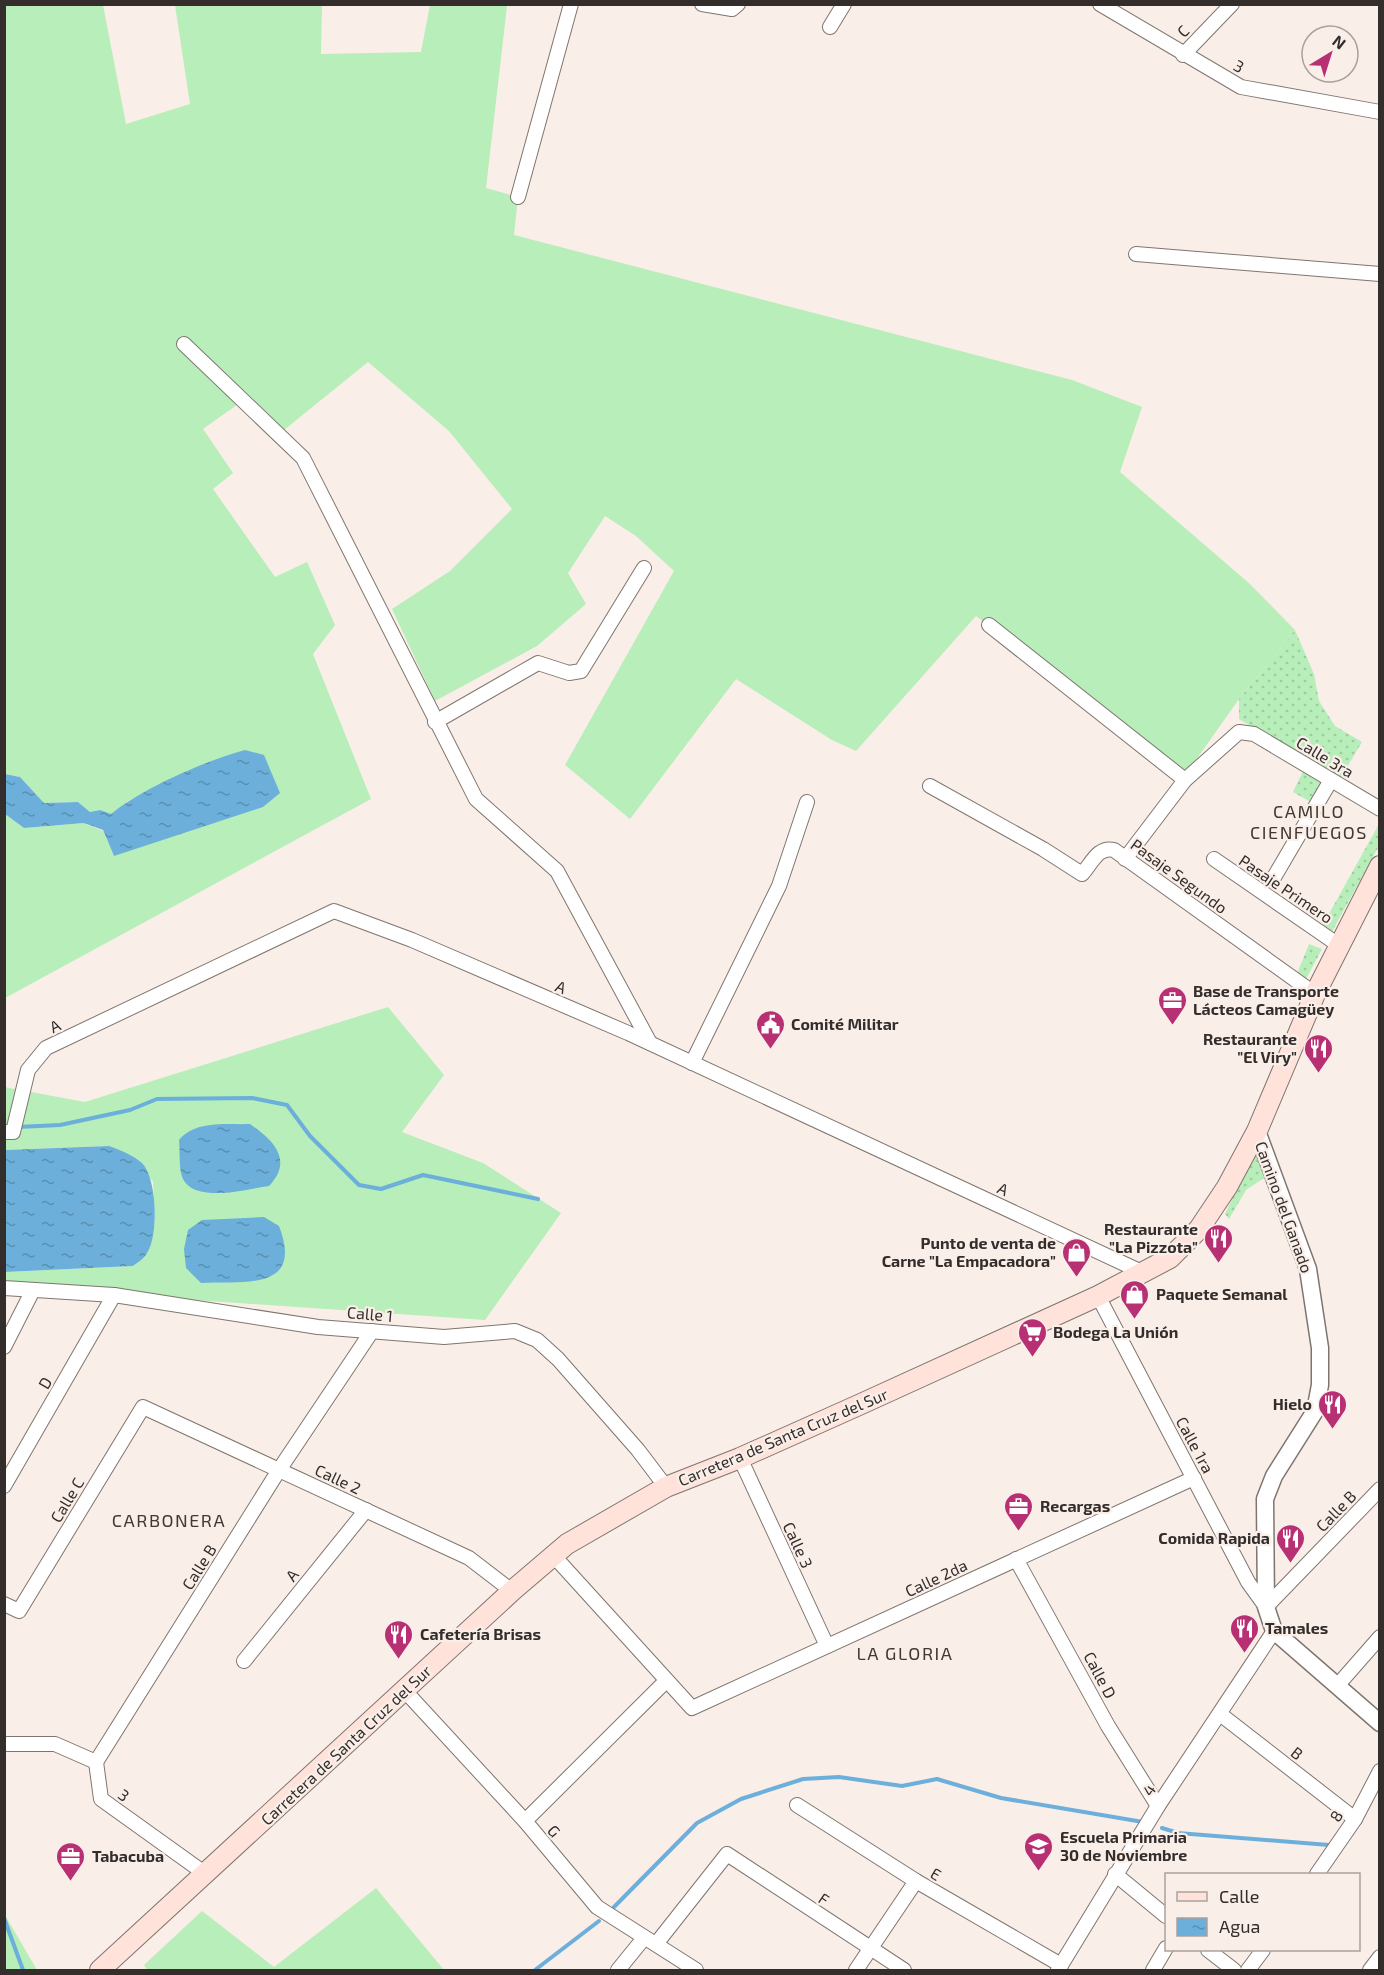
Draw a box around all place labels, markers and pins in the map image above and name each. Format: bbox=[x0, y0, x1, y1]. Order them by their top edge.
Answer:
place label: Base de Transporte Lácteos Camagüey bbox=[1193, 981, 1339, 1019]
office icon: Base de Transporte Lácteos Camagüey bbox=[1156, 984, 1188, 1026]
public building icon: Comité Militar bbox=[754, 1008, 786, 1050]
place label: Comité Militar bbox=[791, 1014, 899, 1033]
place label: Restaurante "El Viry" bbox=[1203, 1029, 1297, 1067]
restaurant icon: Restaurante "El Viry" bbox=[1302, 1032, 1334, 1074]
place label: Restaurante "La Pizzota" bbox=[1104, 1219, 1198, 1256]
restaurant icon: Restaurante "La Pizzota" bbox=[1203, 1222, 1235, 1264]
place label: Punto de venta de Carne "La Empacadora" bbox=[882, 1233, 1056, 1270]
shop icon: Punto de venta de Carne "La Empacadora" bbox=[1061, 1236, 1093, 1278]
shop icon: Paquete Semanal bbox=[1119, 1278, 1151, 1320]
place label: Paquete Semanal bbox=[1156, 1284, 1288, 1303]
supermarket icon: Bodega La Unión bbox=[1016, 1316, 1048, 1358]
place label: Bodega La Unión bbox=[1053, 1322, 1178, 1341]
restaurant icon: Hielo bbox=[1317, 1388, 1349, 1430]
place label: Hielo bbox=[1273, 1394, 1312, 1413]
office icon: Recargas bbox=[1003, 1490, 1035, 1532]
place label: Recargas bbox=[1040, 1496, 1110, 1515]
restaurant icon: Comida Rapida bbox=[1275, 1522, 1307, 1564]
place label: Comida Rapida bbox=[1158, 1528, 1270, 1547]
restaurant icon: Tamales bbox=[1228, 1612, 1260, 1654]
restaurant icon: Cafetería Brisas bbox=[383, 1618, 415, 1660]
place label: Tamales bbox=[1265, 1618, 1328, 1637]
place label: Cafetería Brisas bbox=[420, 1624, 541, 1643]
place label: Escuela Primaria 30 de Noviembre bbox=[1060, 1827, 1187, 1864]
school or university icon: Escuela Primaria 30 de Noviembre bbox=[1023, 1830, 1055, 1872]
office icon: Tabacuba bbox=[55, 1840, 87, 1882]
place label: Tabacuba bbox=[92, 1846, 164, 1865]

